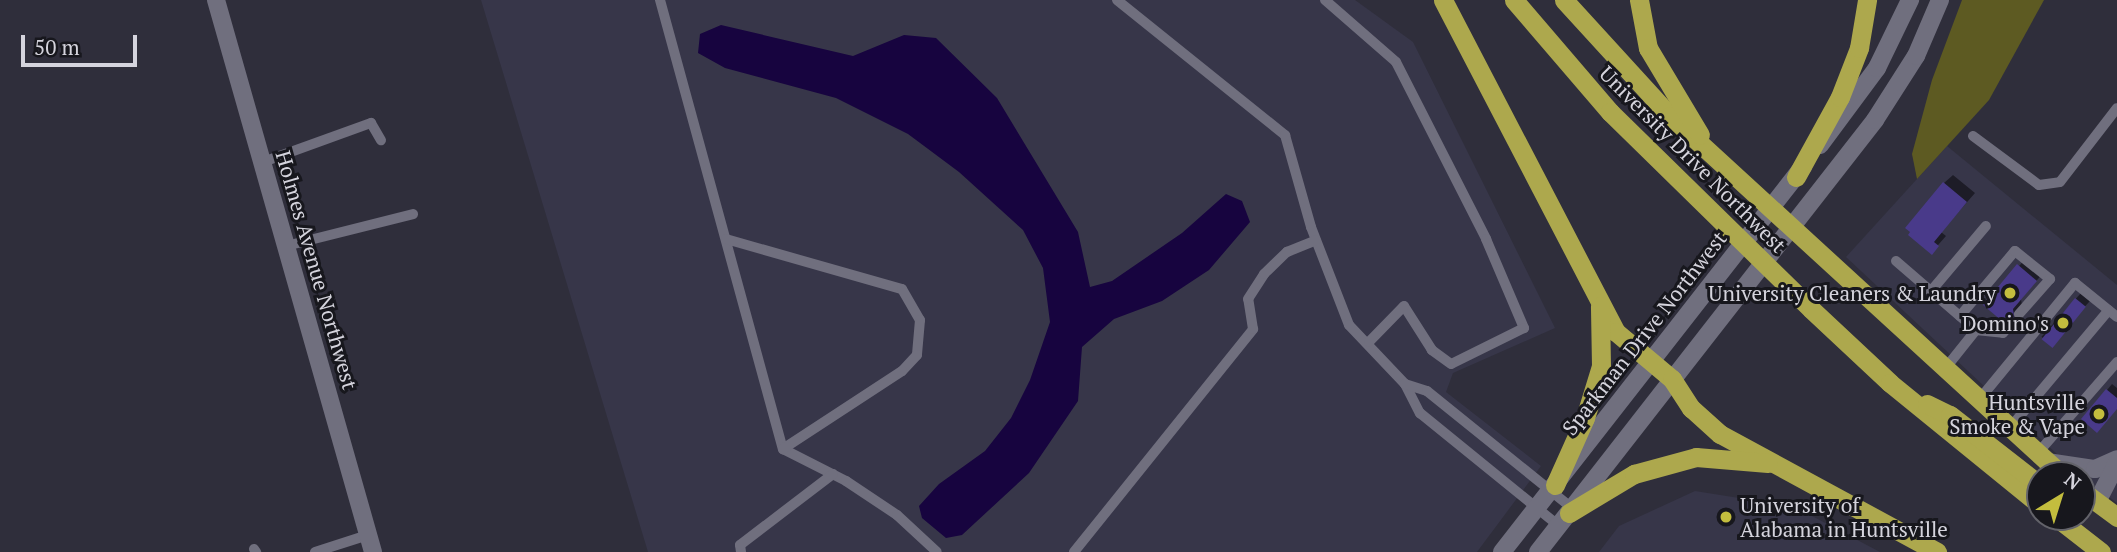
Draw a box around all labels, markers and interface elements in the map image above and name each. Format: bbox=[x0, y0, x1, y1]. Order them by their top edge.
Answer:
scale bar bbox=[24, 21, 140, 65]
text: 50 m bbox=[34, 33, 80, 61]
street label: University Drive Northwest bbox=[1594, 60, 1792, 258]
street label: Holmes Avenue Northwest bbox=[271, 148, 363, 392]
street label: Sparkman Drive Northwest bbox=[1557, 226, 1731, 440]
place label: University Cleaners & Laundry bbox=[1708, 280, 1996, 306]
marker: University Cleaners & Laundry bbox=[2002, 285, 2018, 301]
place label: Domino's bbox=[1962, 310, 2049, 336]
marker: Domino's bbox=[2055, 315, 2071, 331]
place label: Huntsville Smoke & Vape bbox=[1949, 389, 2085, 439]
marker: Huntsville Smoke & Vape bbox=[2091, 406, 2107, 422]
north arrow bbox=[2026, 461, 2096, 531]
text: N bbox=[2060, 466, 2086, 495]
place label: University of Alabama in Huntsville bbox=[1740, 492, 1948, 542]
marker: University of Alabama in Huntsville bbox=[1718, 509, 1734, 525]

